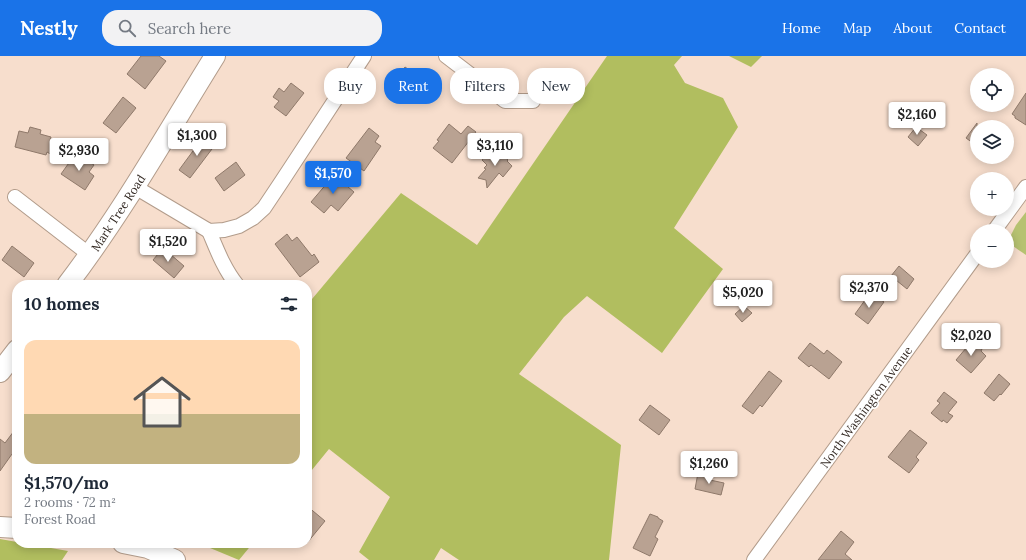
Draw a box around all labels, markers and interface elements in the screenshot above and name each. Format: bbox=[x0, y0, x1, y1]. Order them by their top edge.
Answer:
search box bbox=[102, 10, 382, 46]
text: Nestly bbox=[20, 16, 78, 40]
icon: search bbox=[116, 17, 138, 39]
text: Search here bbox=[148, 19, 231, 38]
text: Home bbox=[782, 19, 821, 37]
text: Map bbox=[843, 19, 871, 37]
text: About bbox=[893, 19, 932, 37]
text: Contact bbox=[954, 19, 1006, 37]
chip: Buy bbox=[324, 68, 376, 104]
chip: Rent bbox=[384, 68, 442, 104]
chip: Filters bbox=[450, 68, 519, 104]
chip: New bbox=[527, 68, 585, 104]
map controls bbox=[970, 68, 1014, 268]
button: locate bbox=[970, 68, 1014, 112]
pin: $2,160 bbox=[884, 102, 950, 136]
text: $2,160 bbox=[898, 106, 936, 123]
button: layers bbox=[970, 120, 1014, 164]
pin: $1,300 bbox=[164, 123, 230, 157]
text: $1,300 bbox=[177, 127, 217, 144]
pin: $3,110 bbox=[462, 133, 528, 167]
text: $3,110 bbox=[477, 137, 514, 154]
pin: $2,930 bbox=[46, 138, 112, 172]
text: $2,930 bbox=[59, 142, 99, 159]
pin: $1,570 bbox=[300, 161, 366, 195]
text: $1,570 bbox=[314, 165, 352, 182]
street label: Mark Tree Road bbox=[88, 172, 148, 254]
button: + bbox=[970, 172, 1014, 216]
button: − bbox=[970, 224, 1014, 268]
pin: $1,520 bbox=[135, 229, 201, 263]
text: $1,520 bbox=[149, 233, 187, 250]
pin: $2,370 bbox=[836, 275, 902, 309]
text: $2,370 bbox=[849, 279, 889, 296]
pin: $5,020 bbox=[710, 280, 776, 314]
text: $5,020 bbox=[722, 284, 764, 301]
text: 10 homes bbox=[24, 293, 99, 315]
icon: filters bbox=[278, 293, 300, 315]
pin: $2,020 bbox=[938, 323, 1004, 357]
text: $2,020 bbox=[950, 327, 992, 344]
street label: North Washington Avenue bbox=[817, 343, 916, 471]
icon: home bbox=[126, 366, 198, 438]
pin: $1,260 bbox=[676, 451, 742, 485]
text: $1,260 bbox=[690, 455, 728, 472]
text: $1,570/mo bbox=[24, 472, 109, 494]
text: 2 rooms · 72 m² bbox=[24, 494, 116, 511]
text: Forest Road bbox=[24, 511, 96, 528]

